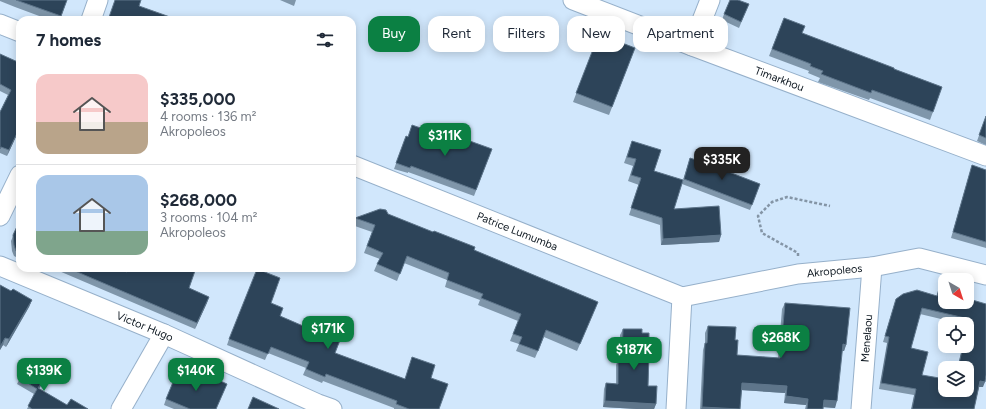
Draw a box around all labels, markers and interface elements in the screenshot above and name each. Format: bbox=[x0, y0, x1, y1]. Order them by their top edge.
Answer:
chip: Buy bbox=[368, 16, 420, 52]
chip: Rent bbox=[428, 16, 485, 52]
chip: Filters bbox=[493, 16, 559, 52]
chip: New bbox=[567, 16, 625, 52]
chip: Apartment bbox=[633, 16, 728, 52]
icon: filters bbox=[314, 29, 336, 51]
text: 7 homes bbox=[36, 30, 101, 50]
street label: Timarkhou bbox=[753, 64, 806, 94]
text: $335,000 bbox=[160, 89, 236, 109]
icon: home bbox=[68, 90, 116, 138]
text: 4 rooms · 136 m² bbox=[160, 109, 256, 124]
pin: $311K bbox=[417, 123, 473, 157]
text: Akropoleos bbox=[160, 124, 226, 139]
text: $311K bbox=[428, 128, 462, 143]
pin: $335K bbox=[694, 147, 750, 181]
text: $335K bbox=[703, 152, 741, 167]
text: $268,000 bbox=[160, 190, 237, 210]
icon: home bbox=[68, 191, 116, 239]
text: 3 rooms · 104 m² bbox=[160, 210, 257, 225]
street label: Patrice Lumumba bbox=[475, 210, 559, 254]
text: Akropoleos bbox=[160, 225, 226, 240]
street label: Akropoleos bbox=[806, 262, 863, 280]
north arrow bbox=[938, 273, 974, 309]
map controls bbox=[938, 273, 974, 397]
street label: Victor Hugo bbox=[114, 309, 175, 344]
street label: Menelaou bbox=[859, 314, 875, 363]
pin: $171K bbox=[300, 316, 356, 350]
button: locate bbox=[938, 317, 974, 353]
text: $171K bbox=[311, 321, 345, 336]
pin: $268K bbox=[753, 325, 809, 359]
text: $268K bbox=[762, 330, 800, 345]
pin: $187K bbox=[606, 337, 662, 371]
text: $187K bbox=[616, 342, 652, 357]
pin: $139K bbox=[16, 358, 72, 392]
pin: $140K bbox=[168, 358, 224, 392]
button: layers bbox=[938, 361, 974, 397]
text: $139K bbox=[26, 363, 62, 378]
text: $140K bbox=[177, 363, 215, 378]

